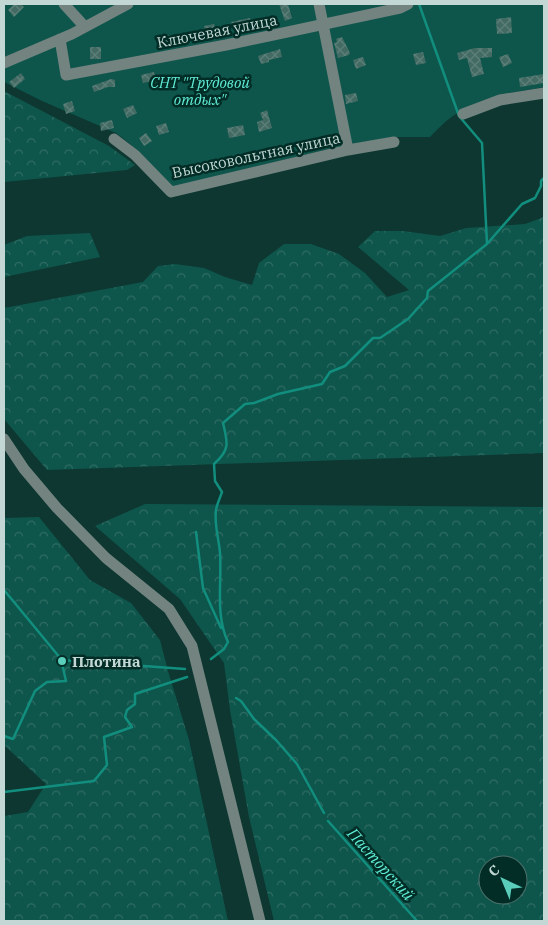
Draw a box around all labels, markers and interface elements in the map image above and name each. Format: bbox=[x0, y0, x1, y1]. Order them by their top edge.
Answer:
street label: Ключевая улица bbox=[155, 10, 279, 52]
park label: СНТ "Трудовой отдых" bbox=[150, 73, 250, 109]
street label: Высоковольтная улица bbox=[170, 128, 342, 182]
place label: Плотина bbox=[72, 652, 141, 671]
marker: Плотина bbox=[56, 655, 68, 667]
water label: Пасторский bbox=[343, 823, 419, 904]
north arrow bbox=[478, 855, 528, 905]
text: С bbox=[484, 861, 504, 880]

